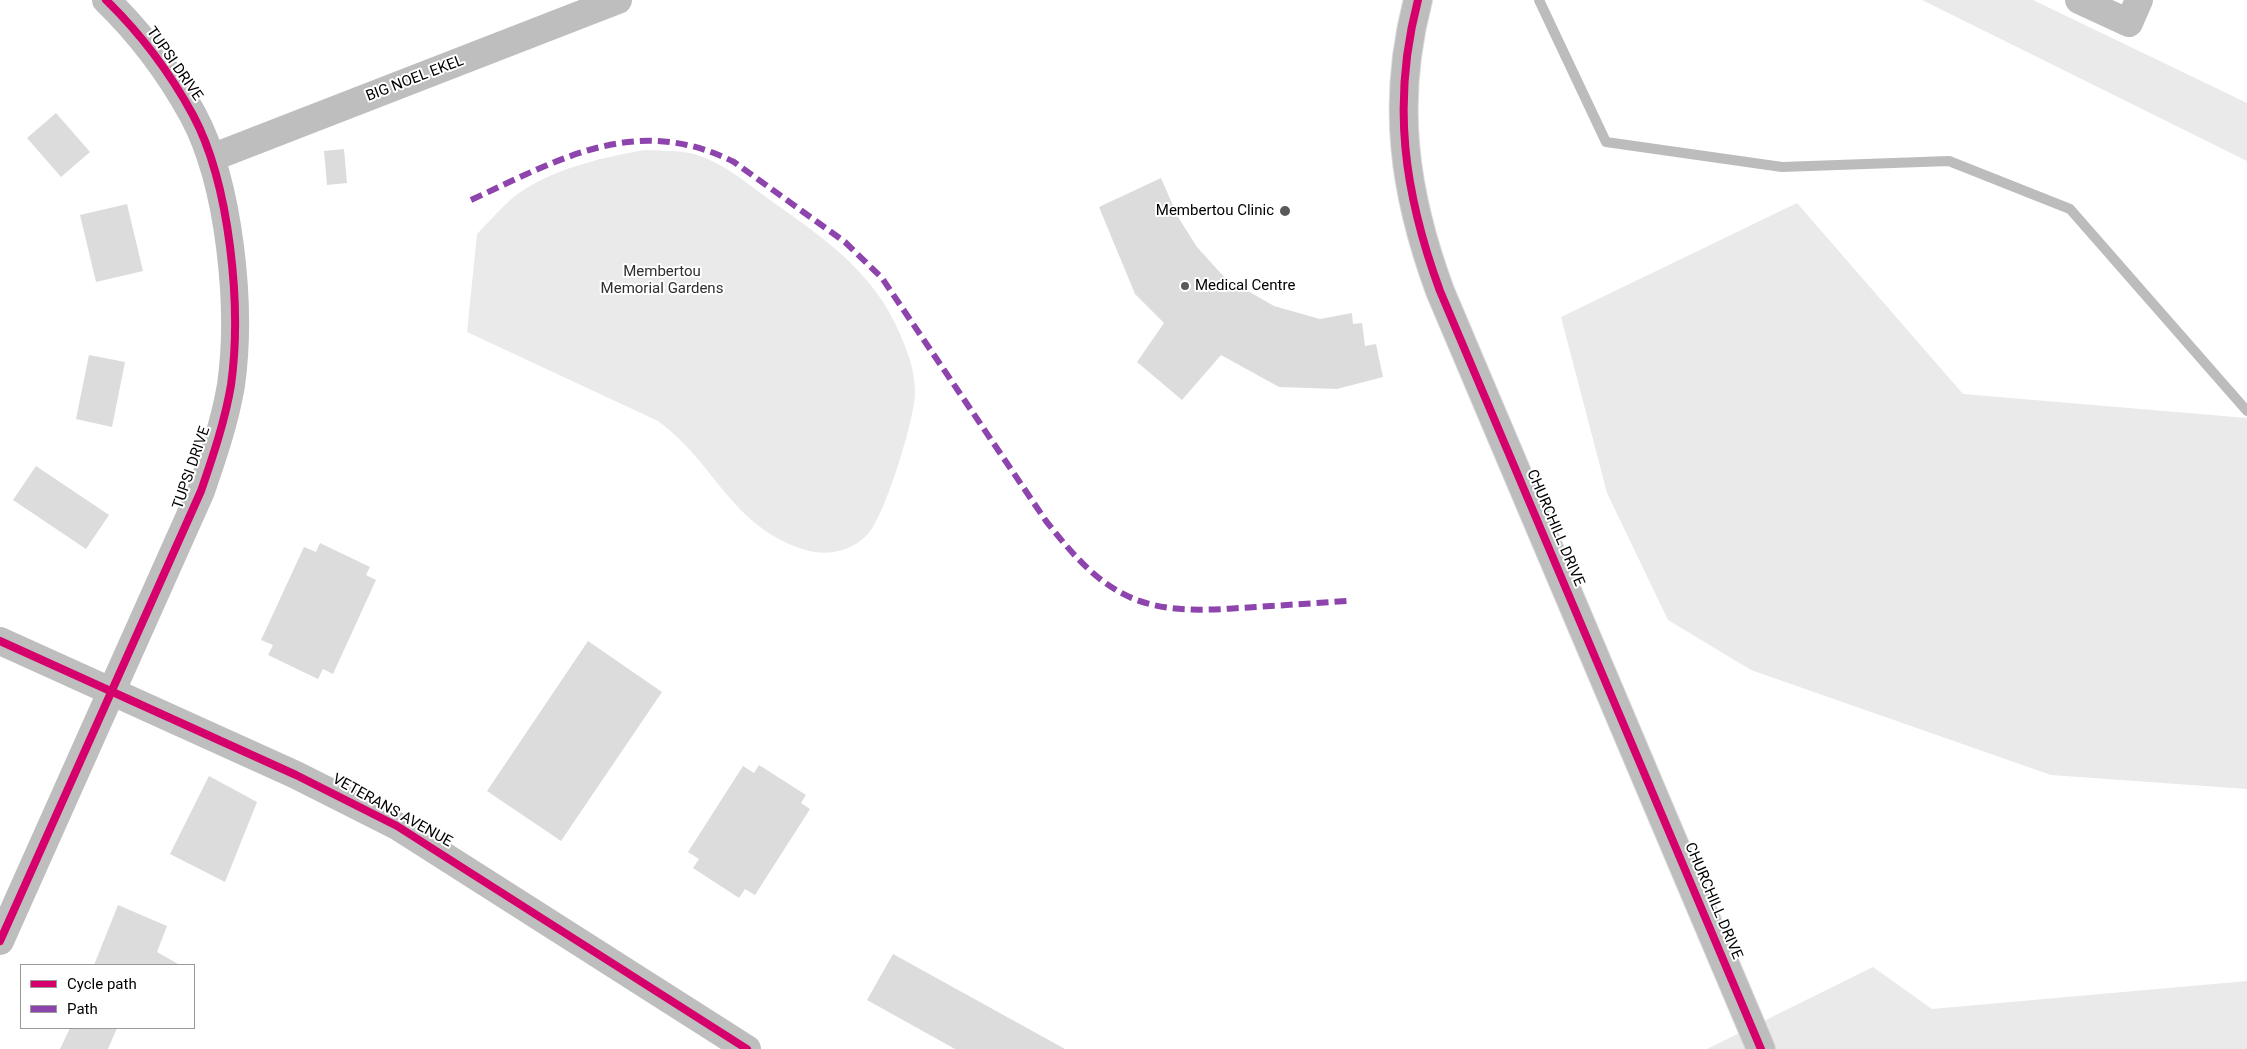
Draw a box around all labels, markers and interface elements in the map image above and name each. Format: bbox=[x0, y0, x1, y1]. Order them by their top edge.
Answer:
street label: TUPSI DRIVE bbox=[142, 24, 206, 104]
street label: BIG NOEL EKEL bbox=[364, 52, 466, 106]
place label: Membertou Clinic bbox=[1156, 202, 1274, 220]
marker: Membertou Clinic bbox=[1278, 204, 1292, 218]
park label: Membertou Memorial Gardens bbox=[601, 263, 723, 298]
place label: Medical Centre bbox=[1195, 277, 1295, 295]
marker: Medical Centre bbox=[1179, 280, 1191, 292]
street label: TUPSI DRIVE bbox=[169, 424, 215, 512]
street label: CHURCHILL DRIVE bbox=[1522, 467, 1588, 589]
street label: VETERANS AVENUE bbox=[329, 771, 455, 851]
street label: CHURCHILL DRIVE bbox=[1680, 840, 1746, 962]
legend bbox=[20, 964, 195, 1029]
text: Cycle path bbox=[67, 975, 137, 993]
text: Path bbox=[67, 1000, 98, 1018]

